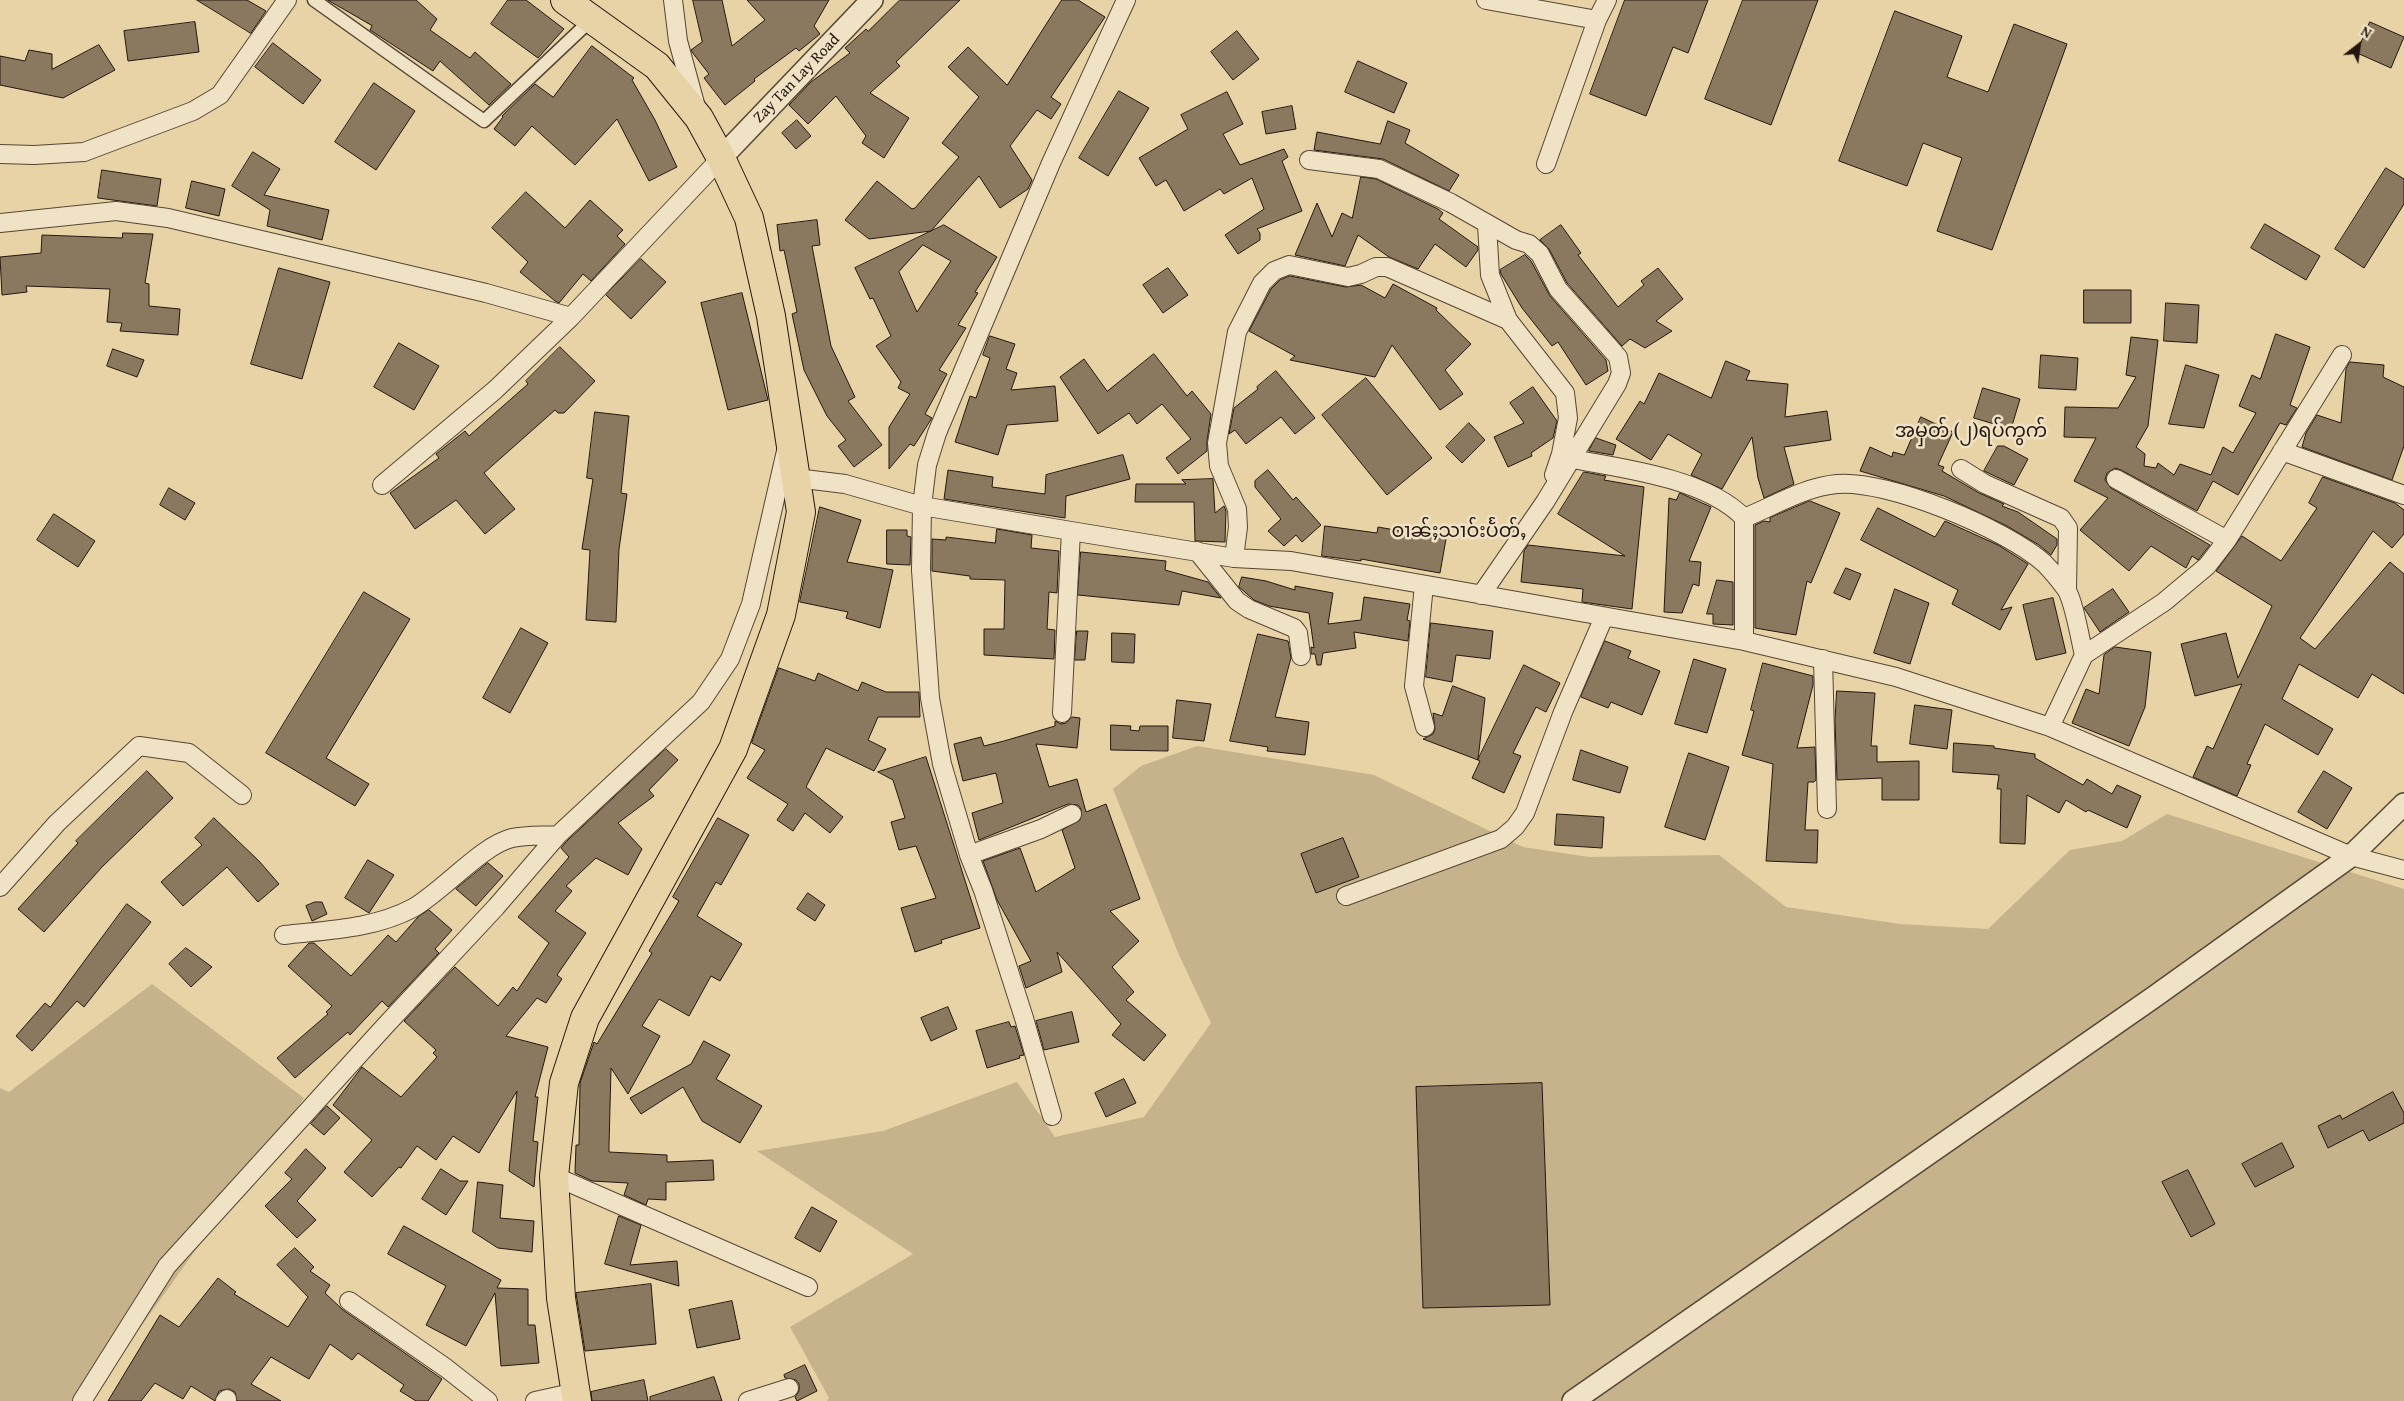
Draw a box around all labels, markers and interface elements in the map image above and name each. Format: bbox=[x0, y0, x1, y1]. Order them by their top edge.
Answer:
north arrow bbox=[2334, 20, 2384, 70]
text: N bbox=[2357, 21, 2376, 43]
street label: Zay Tan Lay Road bbox=[750, 31, 844, 127]
district label: အမှတ် (၂)ရပ်ကွက် bbox=[1895, 421, 2047, 443]
district label: ဝၢၼ်ႈသၢဝ်းပႅတ်ႇ bbox=[1391, 521, 1527, 543]

